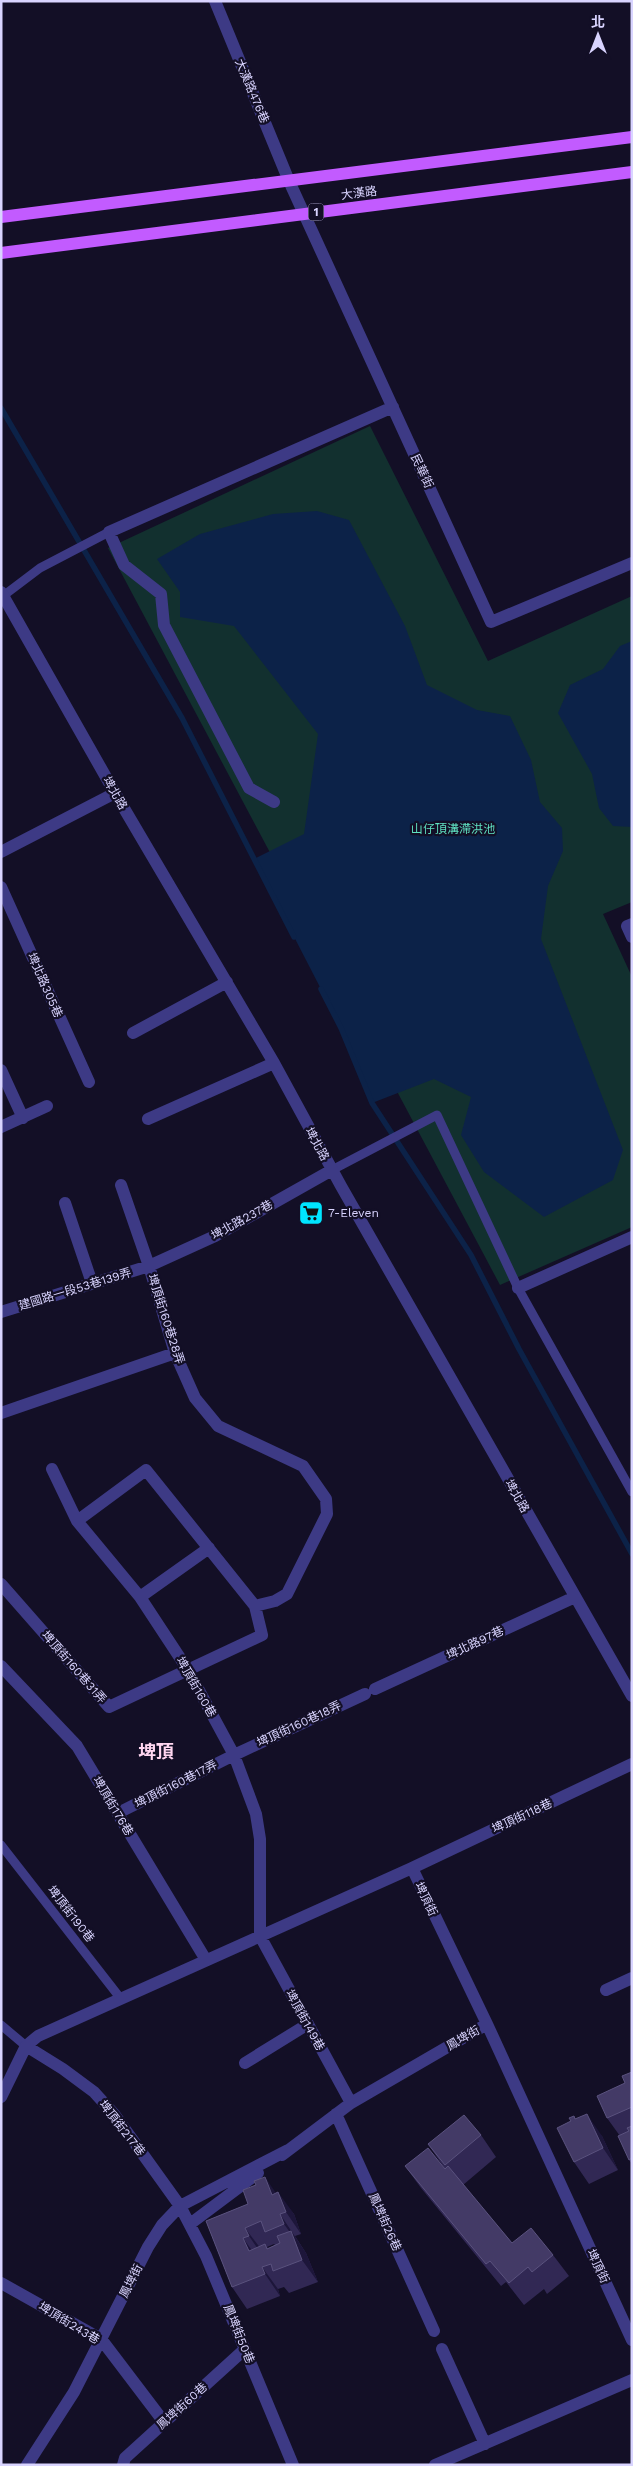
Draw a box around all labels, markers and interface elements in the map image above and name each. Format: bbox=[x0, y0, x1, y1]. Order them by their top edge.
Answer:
north arrow bbox=[573, 10, 623, 60]
text: 北 bbox=[591, 14, 605, 30]
street label: 大漢路476巷 bbox=[232, 57, 272, 125]
street label: 大漢路 bbox=[340, 184, 378, 202]
road number: 1 bbox=[308, 203, 324, 220]
street label: 民華街 bbox=[408, 452, 436, 490]
street label: 埤北路 bbox=[100, 774, 130, 812]
park label: 山仔頂溝滯洪池 bbox=[411, 822, 495, 836]
street label: 埤北路305巷 bbox=[24, 950, 66, 1020]
street label: 埤北路 bbox=[302, 1125, 332, 1163]
street label: 埤北路237巷 bbox=[209, 1197, 275, 1243]
supermarket icon: 7-Eleven bbox=[298, 1200, 324, 1226]
place label: 7-Eleven bbox=[328, 1206, 379, 1220]
street label: 建國路一段53巷139弄 bbox=[17, 1265, 133, 1313]
street label: 埤頂街160巷28弄 bbox=[145, 1272, 187, 1366]
street label: 埤北路 bbox=[502, 1477, 532, 1515]
street label: 埤北路97巷 bbox=[444, 1624, 506, 1662]
street label: 埤頂街160巷31弄 bbox=[39, 1628, 109, 1706]
street label: 埤頂街160巷 bbox=[173, 1654, 219, 1720]
street label: 埤頂街160巷18弄 bbox=[255, 1698, 343, 1750]
district label: 埤頂 bbox=[138, 1741, 174, 1762]
street label: 埤頂街160巷17弄 bbox=[132, 1757, 220, 1811]
street label: 埤頂街176巷 bbox=[90, 1774, 136, 1838]
street label: 埤頂街118巷 bbox=[490, 1796, 554, 1836]
street label: 埤頂街 bbox=[412, 1880, 440, 1918]
street label: 埤頂街190巷 bbox=[45, 1883, 97, 1945]
street label: 埤頂街149巷 bbox=[283, 1987, 327, 2053]
street label: 鳳埤街 bbox=[444, 2023, 482, 2053]
street label: 埤頂街217巷 bbox=[96, 2098, 148, 2158]
street label: 鳳埤街26巷 bbox=[366, 2191, 404, 2253]
street label: 埤頂街 bbox=[584, 2247, 612, 2285]
street label: 鳳埤街 bbox=[117, 2262, 145, 2300]
street label: 埤頂街243巷 bbox=[36, 2299, 102, 2347]
street label: 鳳埤街50巷 bbox=[221, 2302, 257, 2366]
street label: 鳳埤街60巷 bbox=[154, 2380, 210, 2432]

